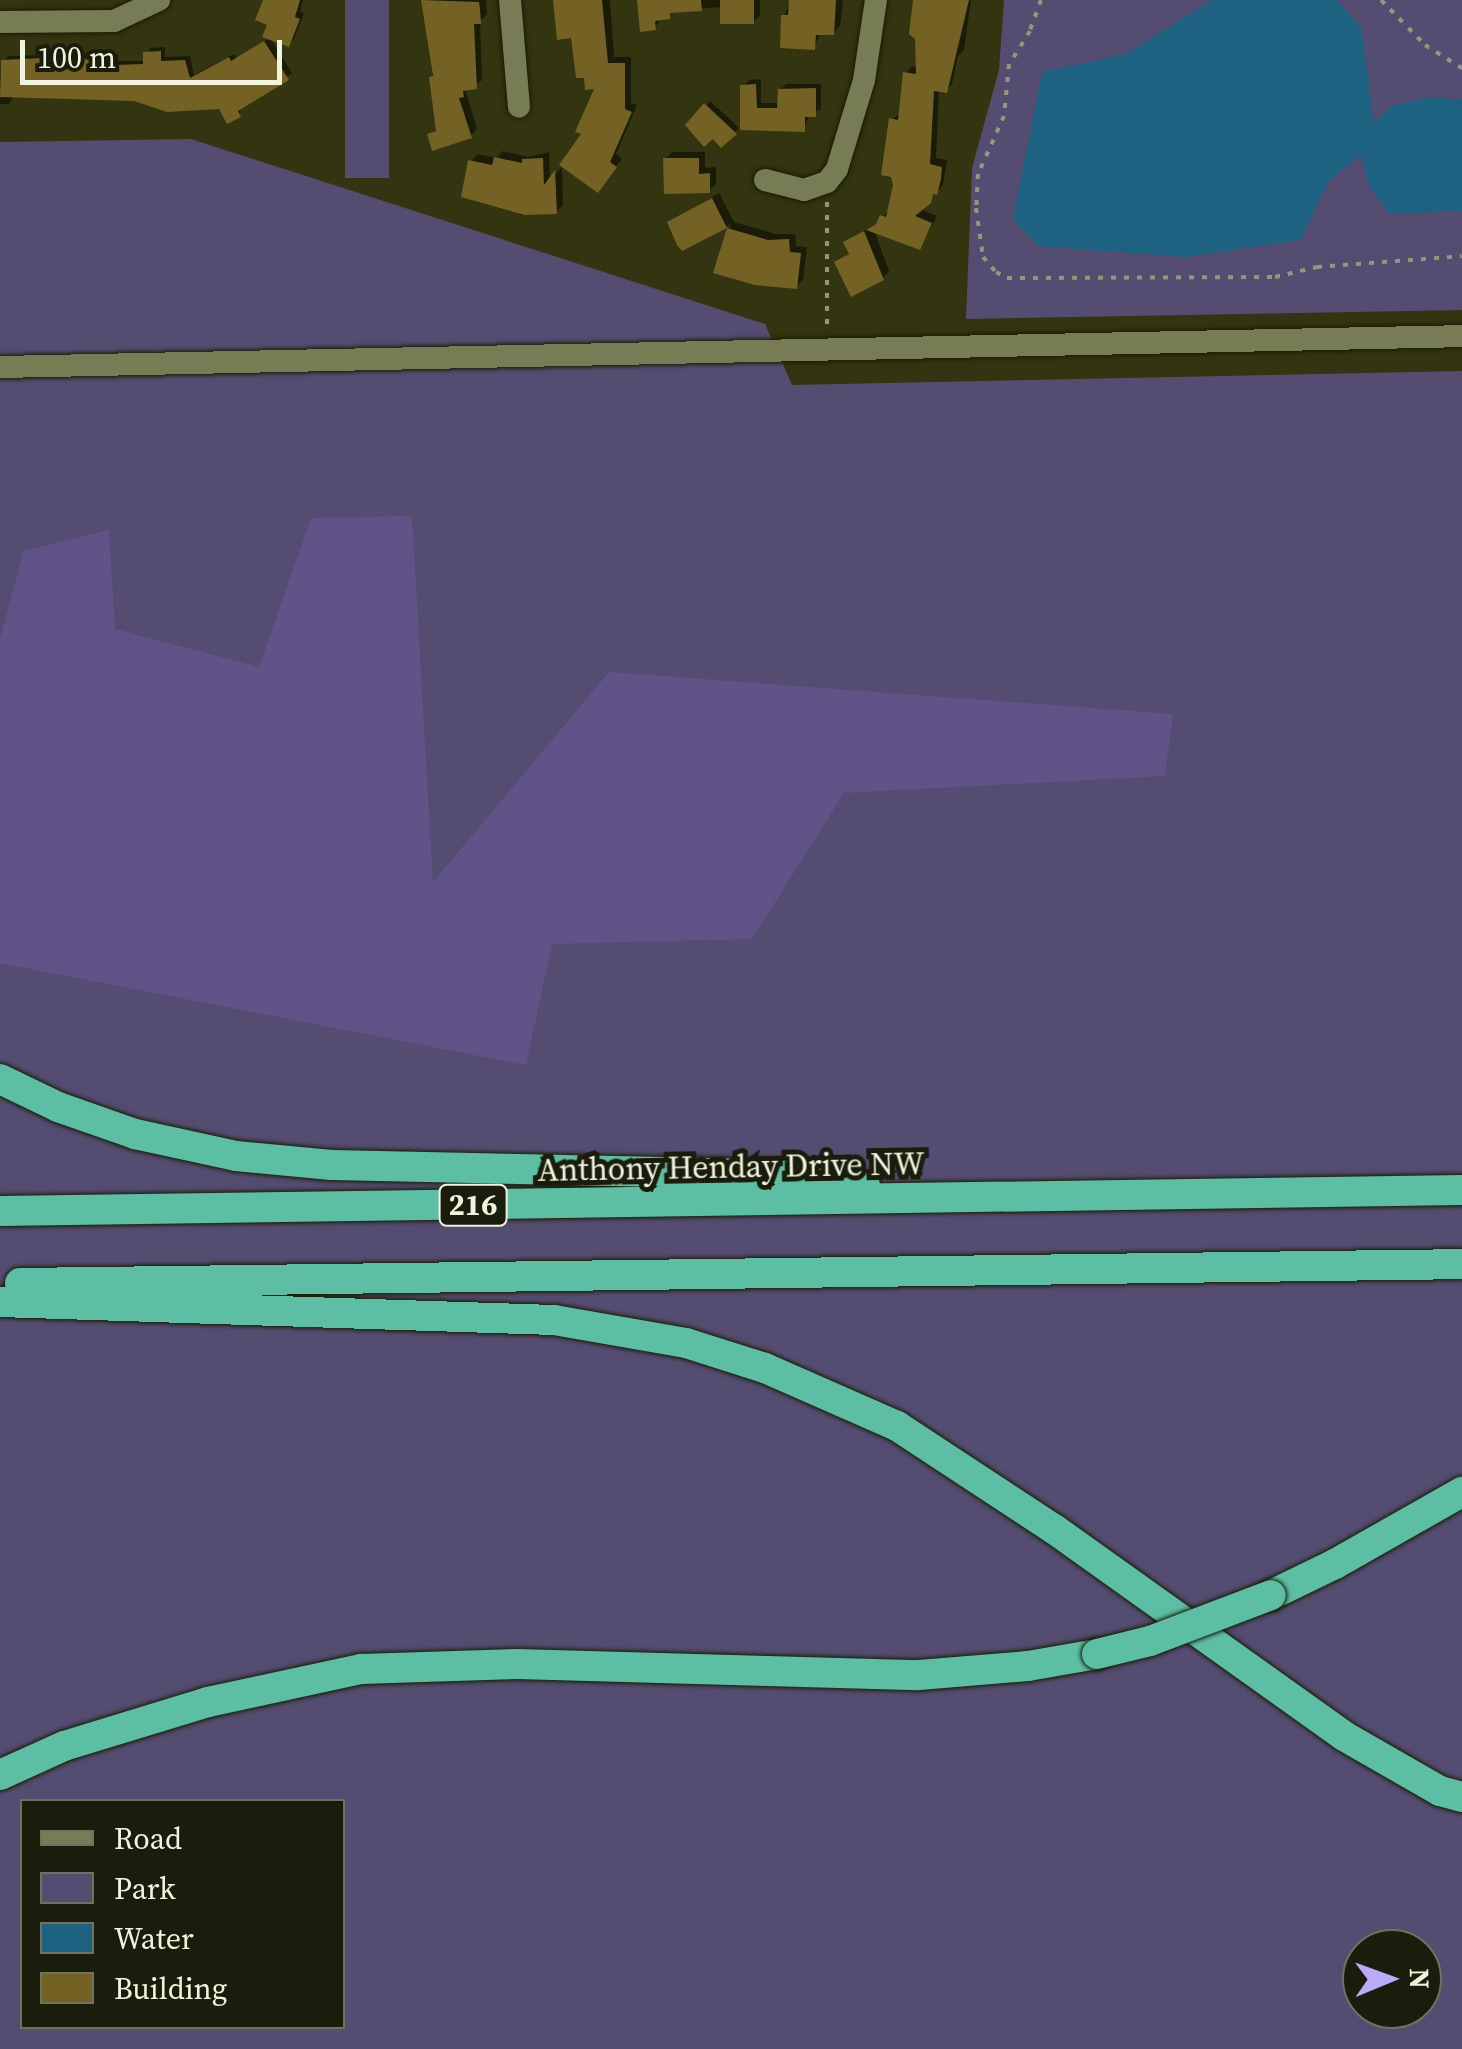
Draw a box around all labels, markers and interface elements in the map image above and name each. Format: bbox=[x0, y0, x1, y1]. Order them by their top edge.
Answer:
scale bar bbox=[25, 20, 288, 82]
text: 100 m bbox=[37, 37, 116, 78]
street label: Anthony Henday Drive NW bbox=[537, 1144, 925, 1190]
road number: 216 bbox=[438, 1180, 508, 1230]
legend bbox=[20, 1799, 345, 2029]
text: Road bbox=[114, 1818, 182, 1859]
text: Park bbox=[114, 1868, 176, 1909]
text: Water bbox=[114, 1918, 194, 1959]
north arrow bbox=[1342, 1929, 1442, 2029]
text: Building bbox=[114, 1968, 227, 2009]
text: N bbox=[1401, 1968, 1439, 1989]

